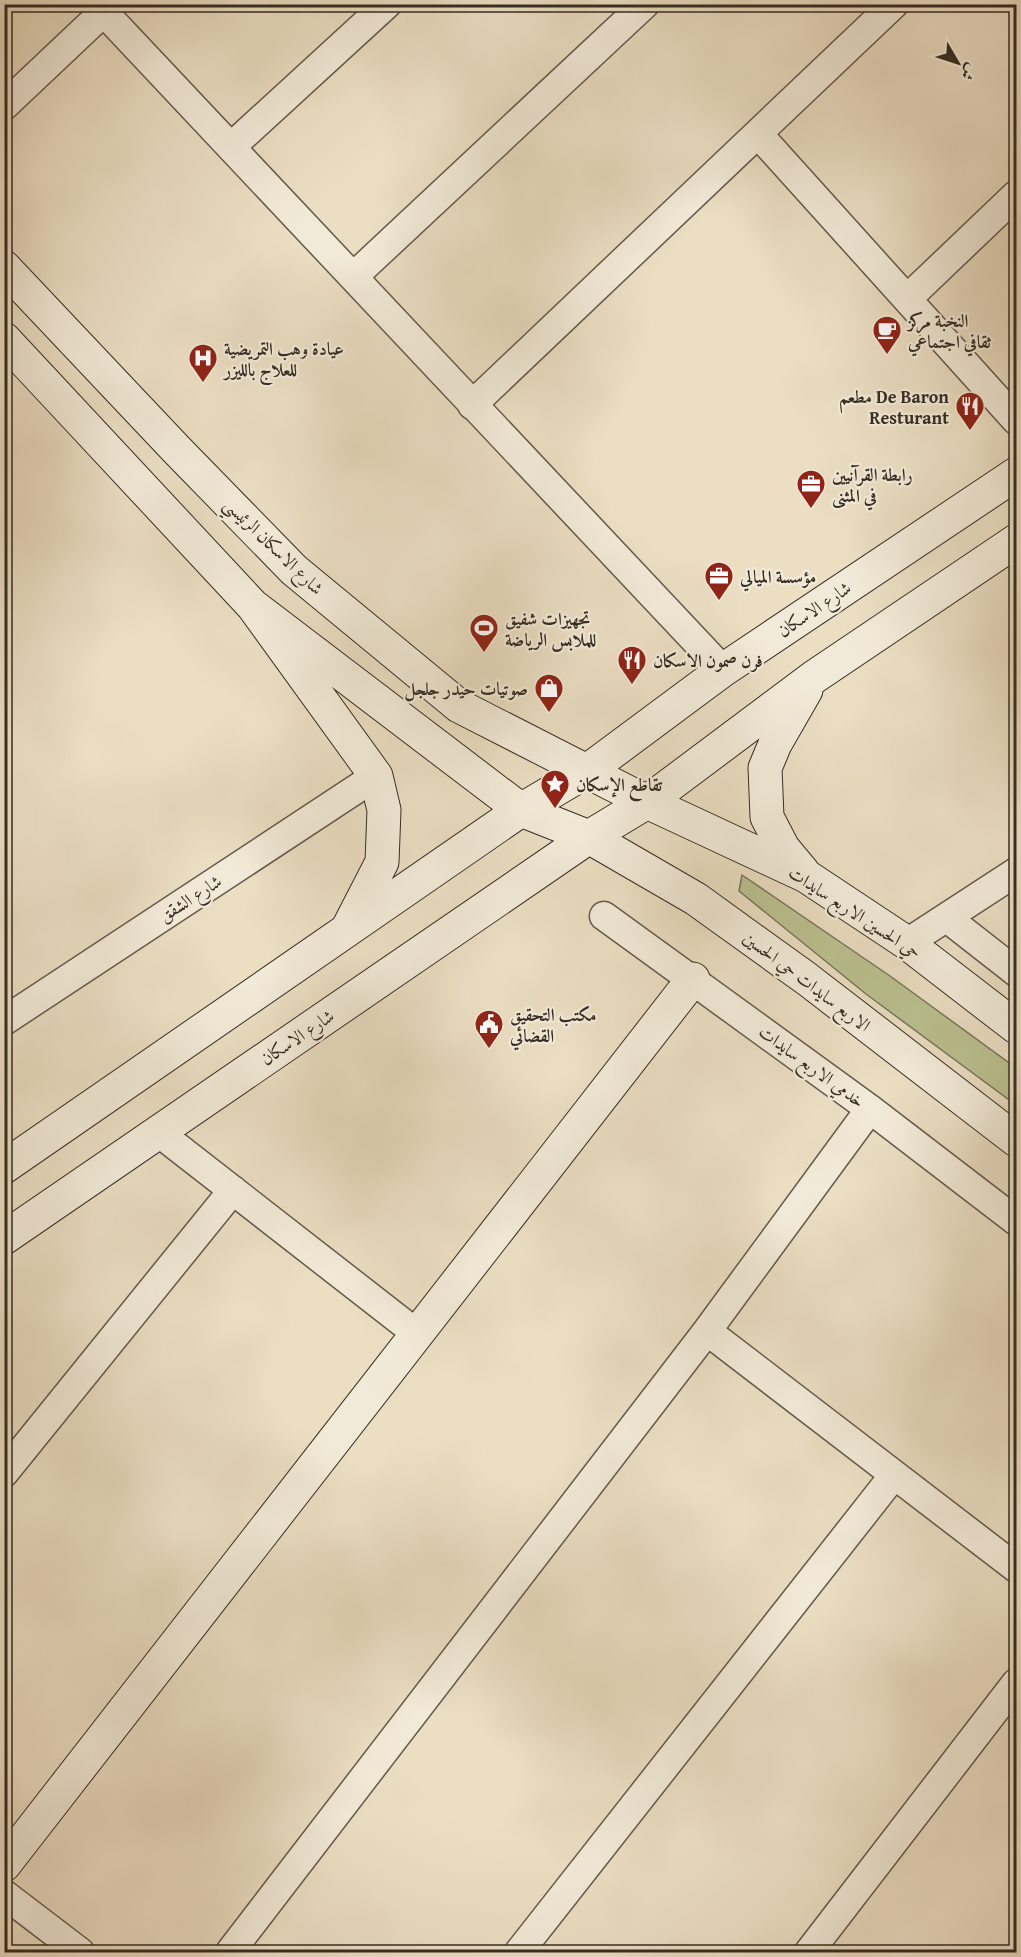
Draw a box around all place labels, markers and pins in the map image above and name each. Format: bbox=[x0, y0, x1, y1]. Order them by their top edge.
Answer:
place label: النخبة مركز ثقافي اجتماعي bbox=[906, 307, 992, 357]
cafe icon: النخبة مركز ثقافي اجتماعي bbox=[871, 314, 903, 356]
place label: عيادة وهب التمريضية للعلاج بالليزر bbox=[222, 335, 344, 386]
hospital icon: عيادة وهب التمريضية للعلاج بالليزر bbox=[187, 342, 219, 384]
place label: مطعم De Baron Resturant bbox=[839, 383, 949, 431]
restaurant icon: مطعم De Baron Resturant bbox=[954, 390, 986, 432]
place label: رابطة القرآنيين في المثنى bbox=[832, 461, 913, 511]
office icon: رابطة القرآنيين في المثنى bbox=[795, 468, 827, 510]
office icon: مؤسسة الميالي bbox=[703, 560, 735, 602]
place label: مؤسسة الميالي bbox=[739, 563, 816, 592]
place label: تجهيزات شفيق للملابس الرياضة bbox=[505, 605, 596, 653]
sports icon: تجهيزات شفيق للملابس الرياضة bbox=[468, 612, 500, 654]
restaurant icon: فرن صمون الاسكان bbox=[616, 644, 648, 686]
place label: فرن صمون الاسكان bbox=[653, 647, 763, 674]
shop icon: صوتيات حيدر جلجل bbox=[533, 672, 565, 714]
place label: صوتيات حيدر جلجل bbox=[404, 675, 528, 702]
place icon: تقاطع الإسكان bbox=[539, 768, 571, 810]
place label: تقاطع الإسكان bbox=[576, 771, 663, 802]
place label: مكتب التحقيق القضائي bbox=[509, 1001, 596, 1051]
public building icon: مكتب التحقيق القضائي bbox=[473, 1008, 505, 1050]

